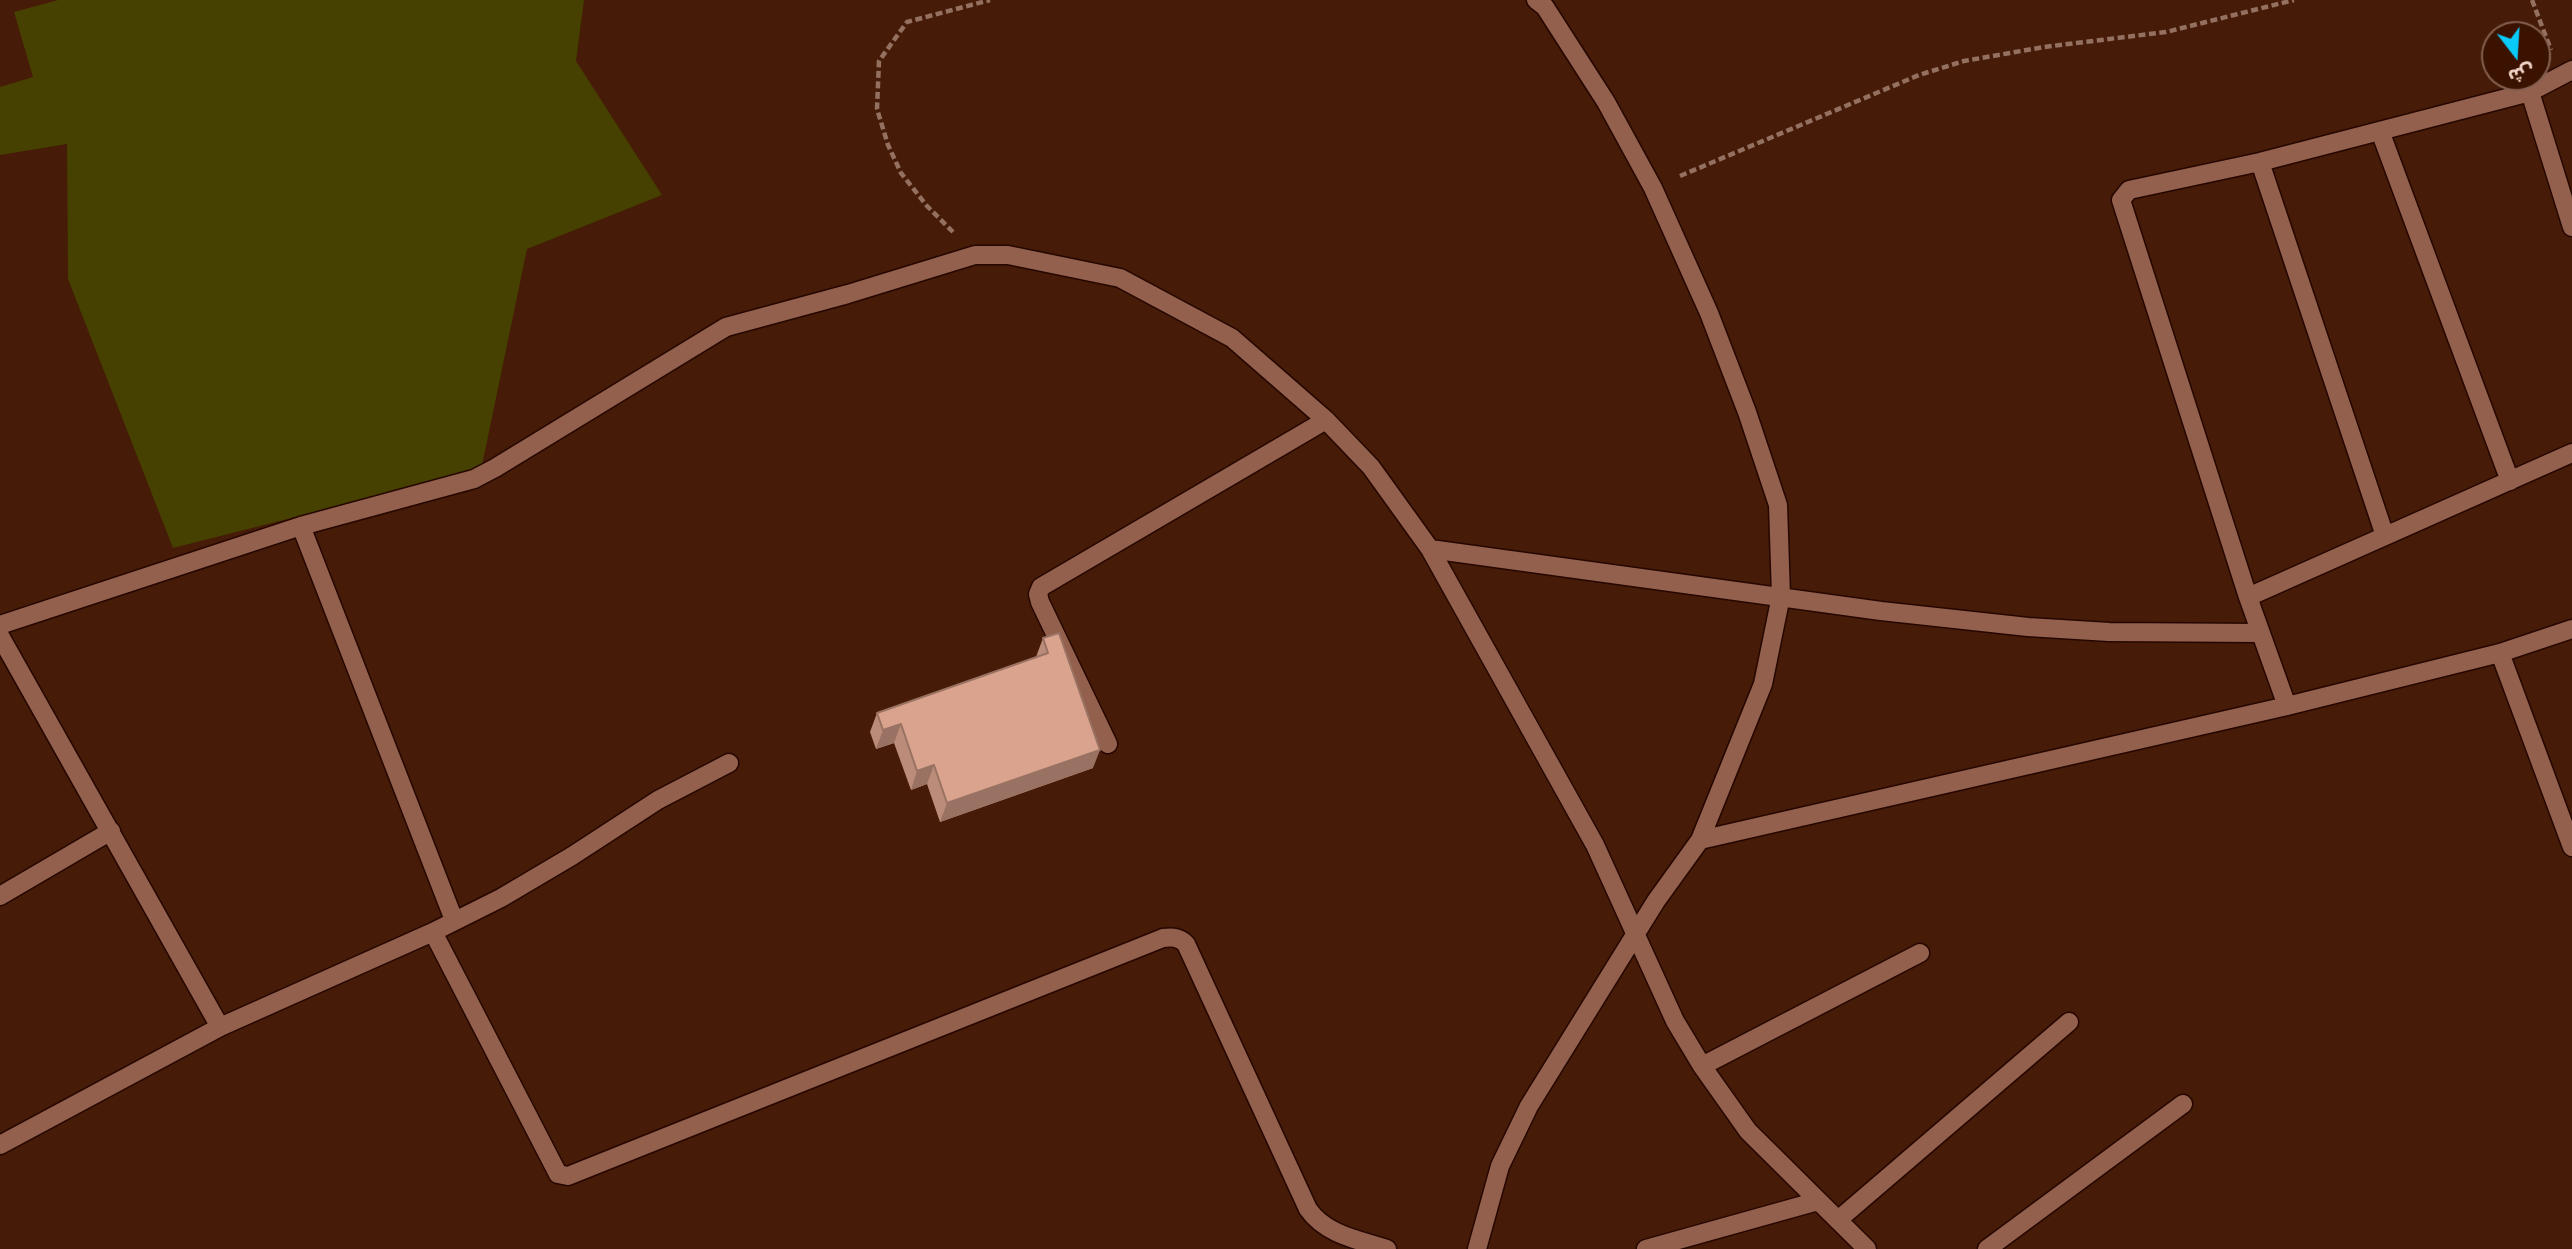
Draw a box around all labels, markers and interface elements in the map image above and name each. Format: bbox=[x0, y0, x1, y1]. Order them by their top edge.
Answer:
north arrow bbox=[2481, 21, 2551, 91]
text: ش bbox=[2505, 57, 2538, 92]

